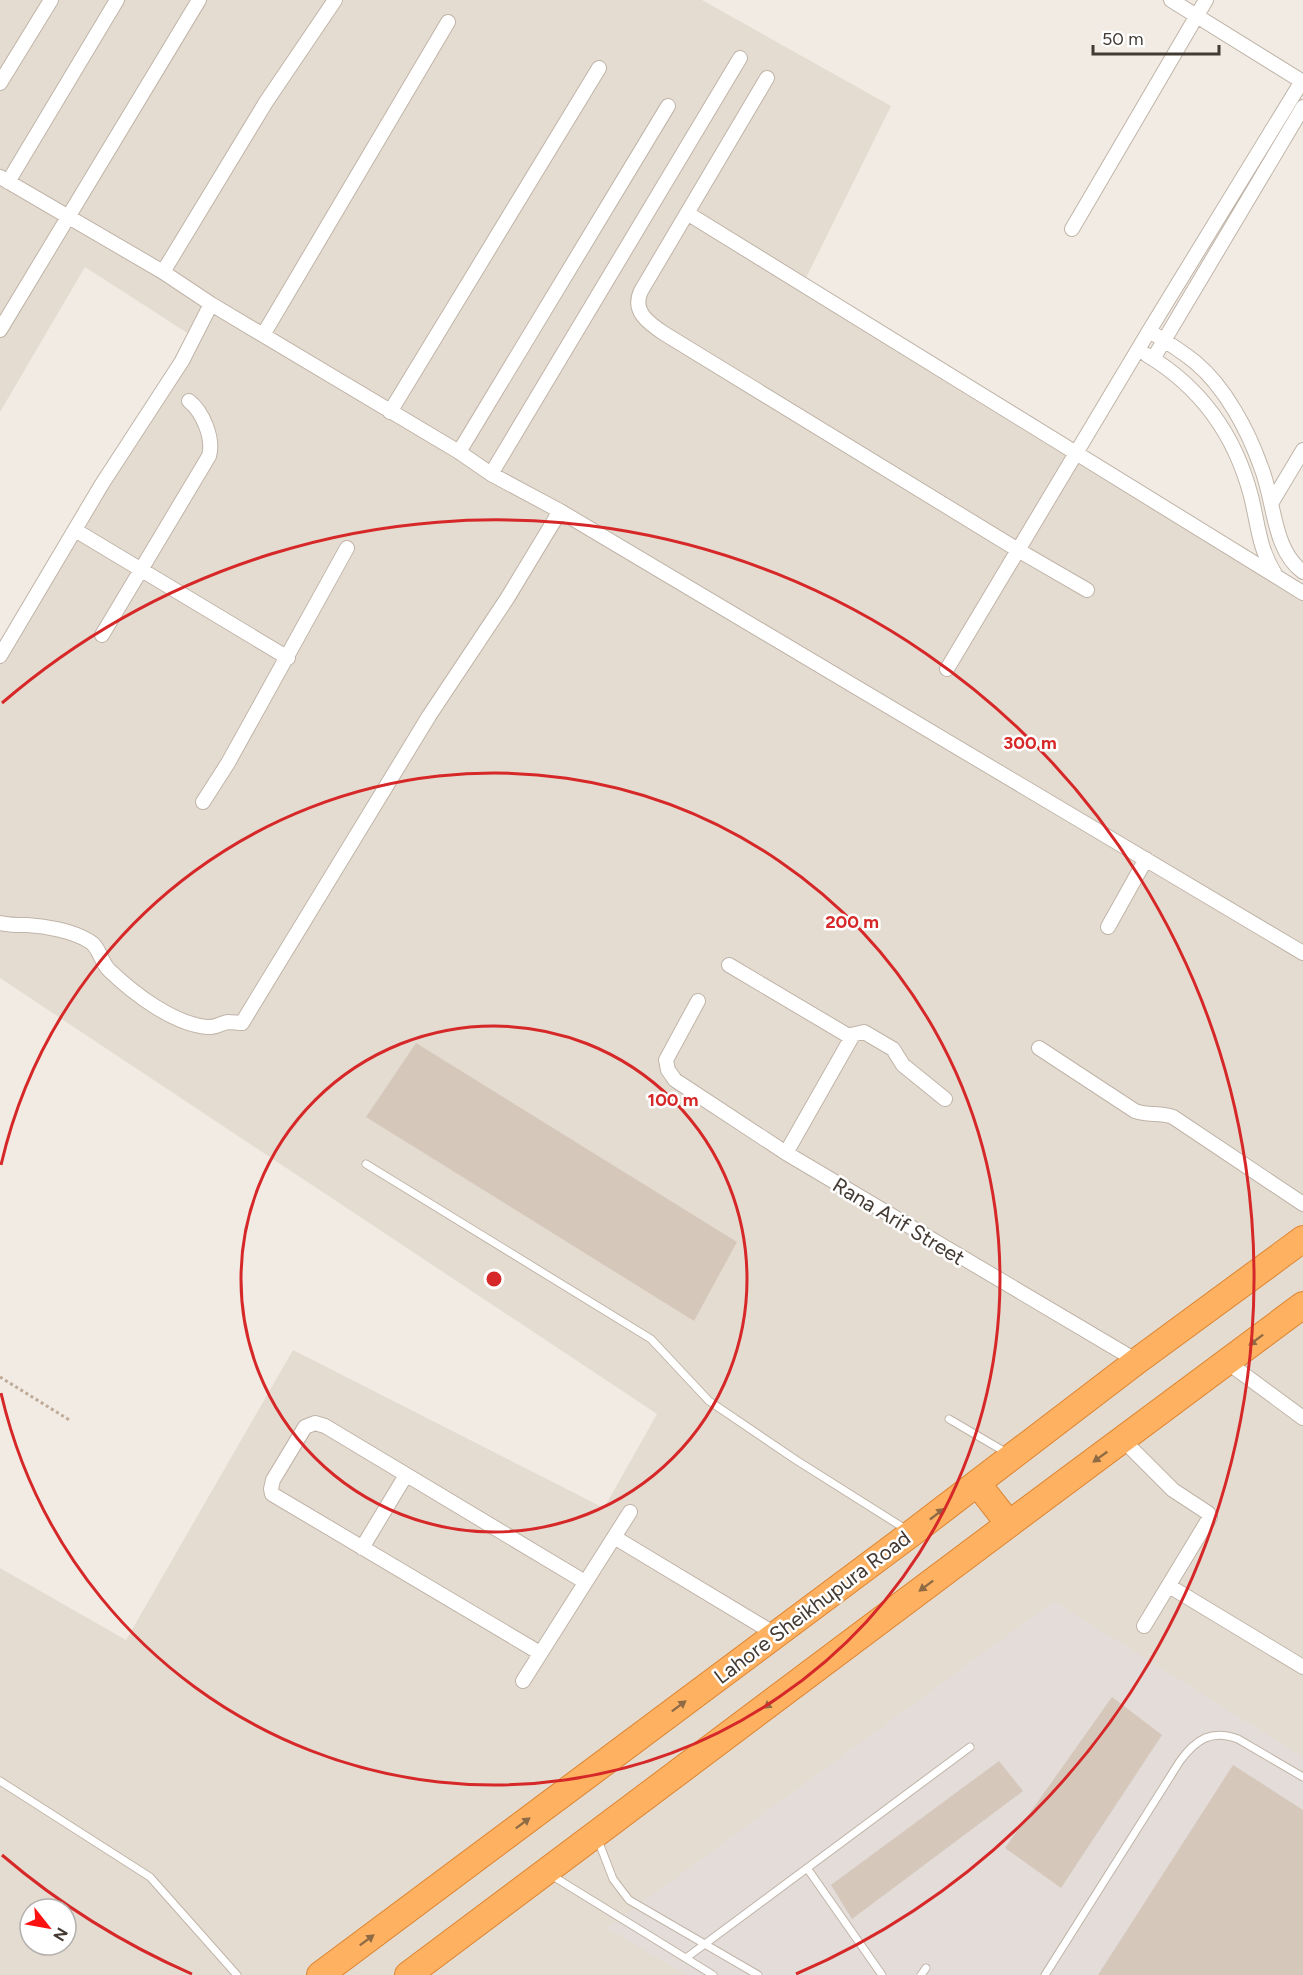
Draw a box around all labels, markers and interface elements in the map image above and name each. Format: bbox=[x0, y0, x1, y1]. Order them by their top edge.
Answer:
scale bar bbox=[1093, 18, 1219, 56]
text: 50 m bbox=[1102, 28, 1144, 50]
text: 300 m bbox=[1003, 732, 1057, 754]
text: 200 m bbox=[825, 911, 879, 933]
text: 100 m bbox=[648, 1089, 698, 1111]
street label: Rana Arif Street bbox=[829, 1172, 970, 1270]
centre of rings bbox=[484, 1269, 504, 1289]
one-way arrow bbox=[1249, 1334, 1264, 1346]
one-way arrow bbox=[1092, 1451, 1108, 1463]
one-way arrow bbox=[928, 1508, 944, 1520]
street label: Lahore Sheikhupura Road bbox=[709, 1525, 915, 1689]
one-way arrow bbox=[919, 1579, 934, 1591]
one-way arrow bbox=[763, 1697, 779, 1709]
one-way arrow bbox=[671, 1700, 687, 1712]
one-way arrow bbox=[515, 1817, 531, 1829]
north arrow bbox=[18, 1897, 78, 1957]
text: N bbox=[49, 1924, 72, 1945]
one-way arrow bbox=[359, 1934, 375, 1946]

